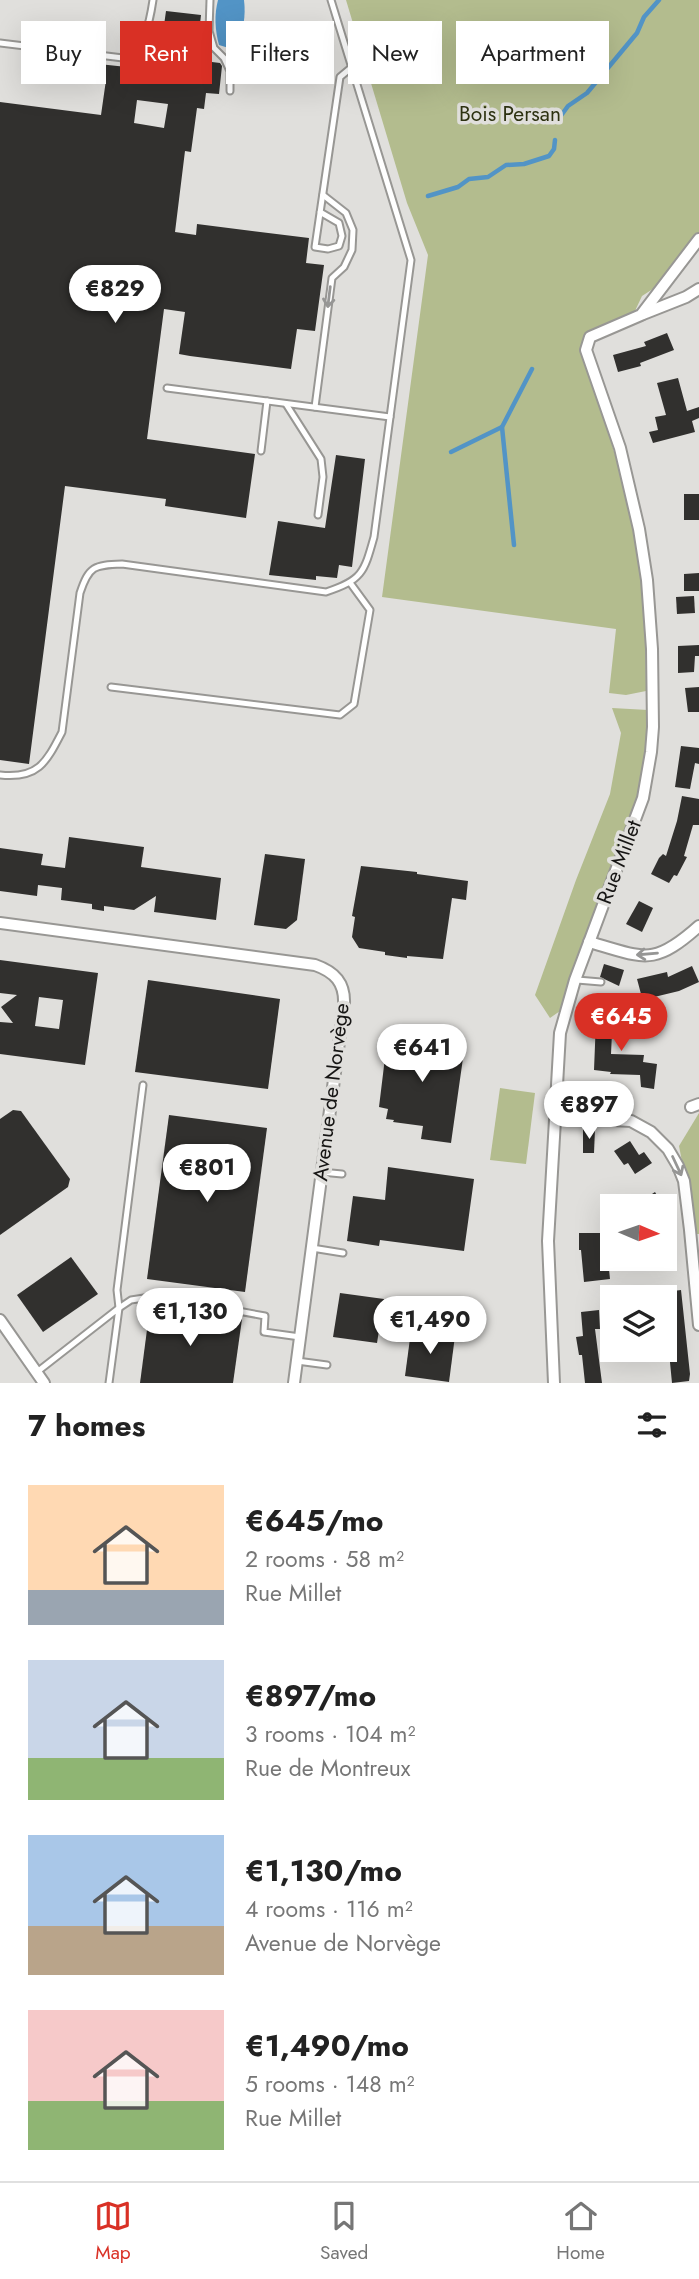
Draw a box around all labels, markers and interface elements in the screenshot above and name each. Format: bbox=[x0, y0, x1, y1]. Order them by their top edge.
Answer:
chip: Buy bbox=[21, 21, 106, 84]
chip: Rent bbox=[120, 21, 212, 84]
chip: Filters bbox=[226, 21, 334, 84]
chip: New bbox=[348, 21, 442, 84]
chip: Apartment bbox=[456, 21, 609, 84]
park label: Bois Persan bbox=[459, 99, 561, 129]
pin: €829 bbox=[74, 266, 156, 325]
text: €829 bbox=[85, 271, 145, 305]
one-way arrow bbox=[323, 285, 336, 308]
street label: Rue Millet bbox=[589, 816, 649, 908]
one-way arrow bbox=[636, 948, 659, 961]
pin: €645 bbox=[580, 993, 662, 1053]
text: €645 bbox=[590, 999, 652, 1033]
street label: Avenue de Norvège bbox=[305, 1001, 357, 1183]
pin: €641 bbox=[381, 1024, 463, 1084]
text: €641 bbox=[393, 1030, 451, 1064]
pin: €897 bbox=[548, 1082, 630, 1141]
text: €897 bbox=[560, 1087, 618, 1121]
pin: €801 bbox=[166, 1144, 248, 1204]
text: €801 bbox=[179, 1150, 235, 1184]
one-way arrow bbox=[671, 1155, 684, 1176]
north arrow bbox=[600, 1194, 677, 1270]
map controls bbox=[600, 1194, 677, 1362]
button: layers bbox=[600, 1285, 677, 1362]
pin: €1,130 bbox=[133, 1288, 247, 1348]
text: €1,130 bbox=[152, 1294, 228, 1328]
pin: €1,490 bbox=[373, 1296, 487, 1356]
text: €1,490 bbox=[390, 1302, 470, 1336]
text: 7 homes bbox=[28, 1404, 145, 1447]
icon: filters bbox=[633, 1406, 671, 1444]
text: €645/mo bbox=[245, 1499, 383, 1542]
icon: home bbox=[84, 1513, 168, 1597]
text: 2 rooms · 58 m² bbox=[245, 1542, 404, 1576]
text: Rue Millet bbox=[245, 1576, 341, 1610]
text: €897/mo bbox=[245, 1674, 376, 1717]
icon: home bbox=[84, 1688, 168, 1772]
text: 3 rooms · 104 m² bbox=[245, 1717, 415, 1751]
text: Rue de Montreux bbox=[245, 1751, 410, 1785]
text: €1,130/mo bbox=[245, 1849, 402, 1892]
icon: home bbox=[84, 1863, 168, 1947]
text: 4 rooms · 116 m² bbox=[245, 1892, 413, 1926]
text: Avenue de Norvège bbox=[245, 1926, 441, 1960]
text: €1,490/mo bbox=[245, 2024, 409, 2067]
icon: home bbox=[84, 2038, 168, 2122]
text: 5 rooms · 148 m² bbox=[245, 2067, 415, 2101]
text: Rue Millet bbox=[245, 2101, 341, 2135]
tab: Map bbox=[94, 2197, 132, 2266]
tab: Saved bbox=[320, 2197, 368, 2266]
tab: Home bbox=[556, 2197, 605, 2266]

